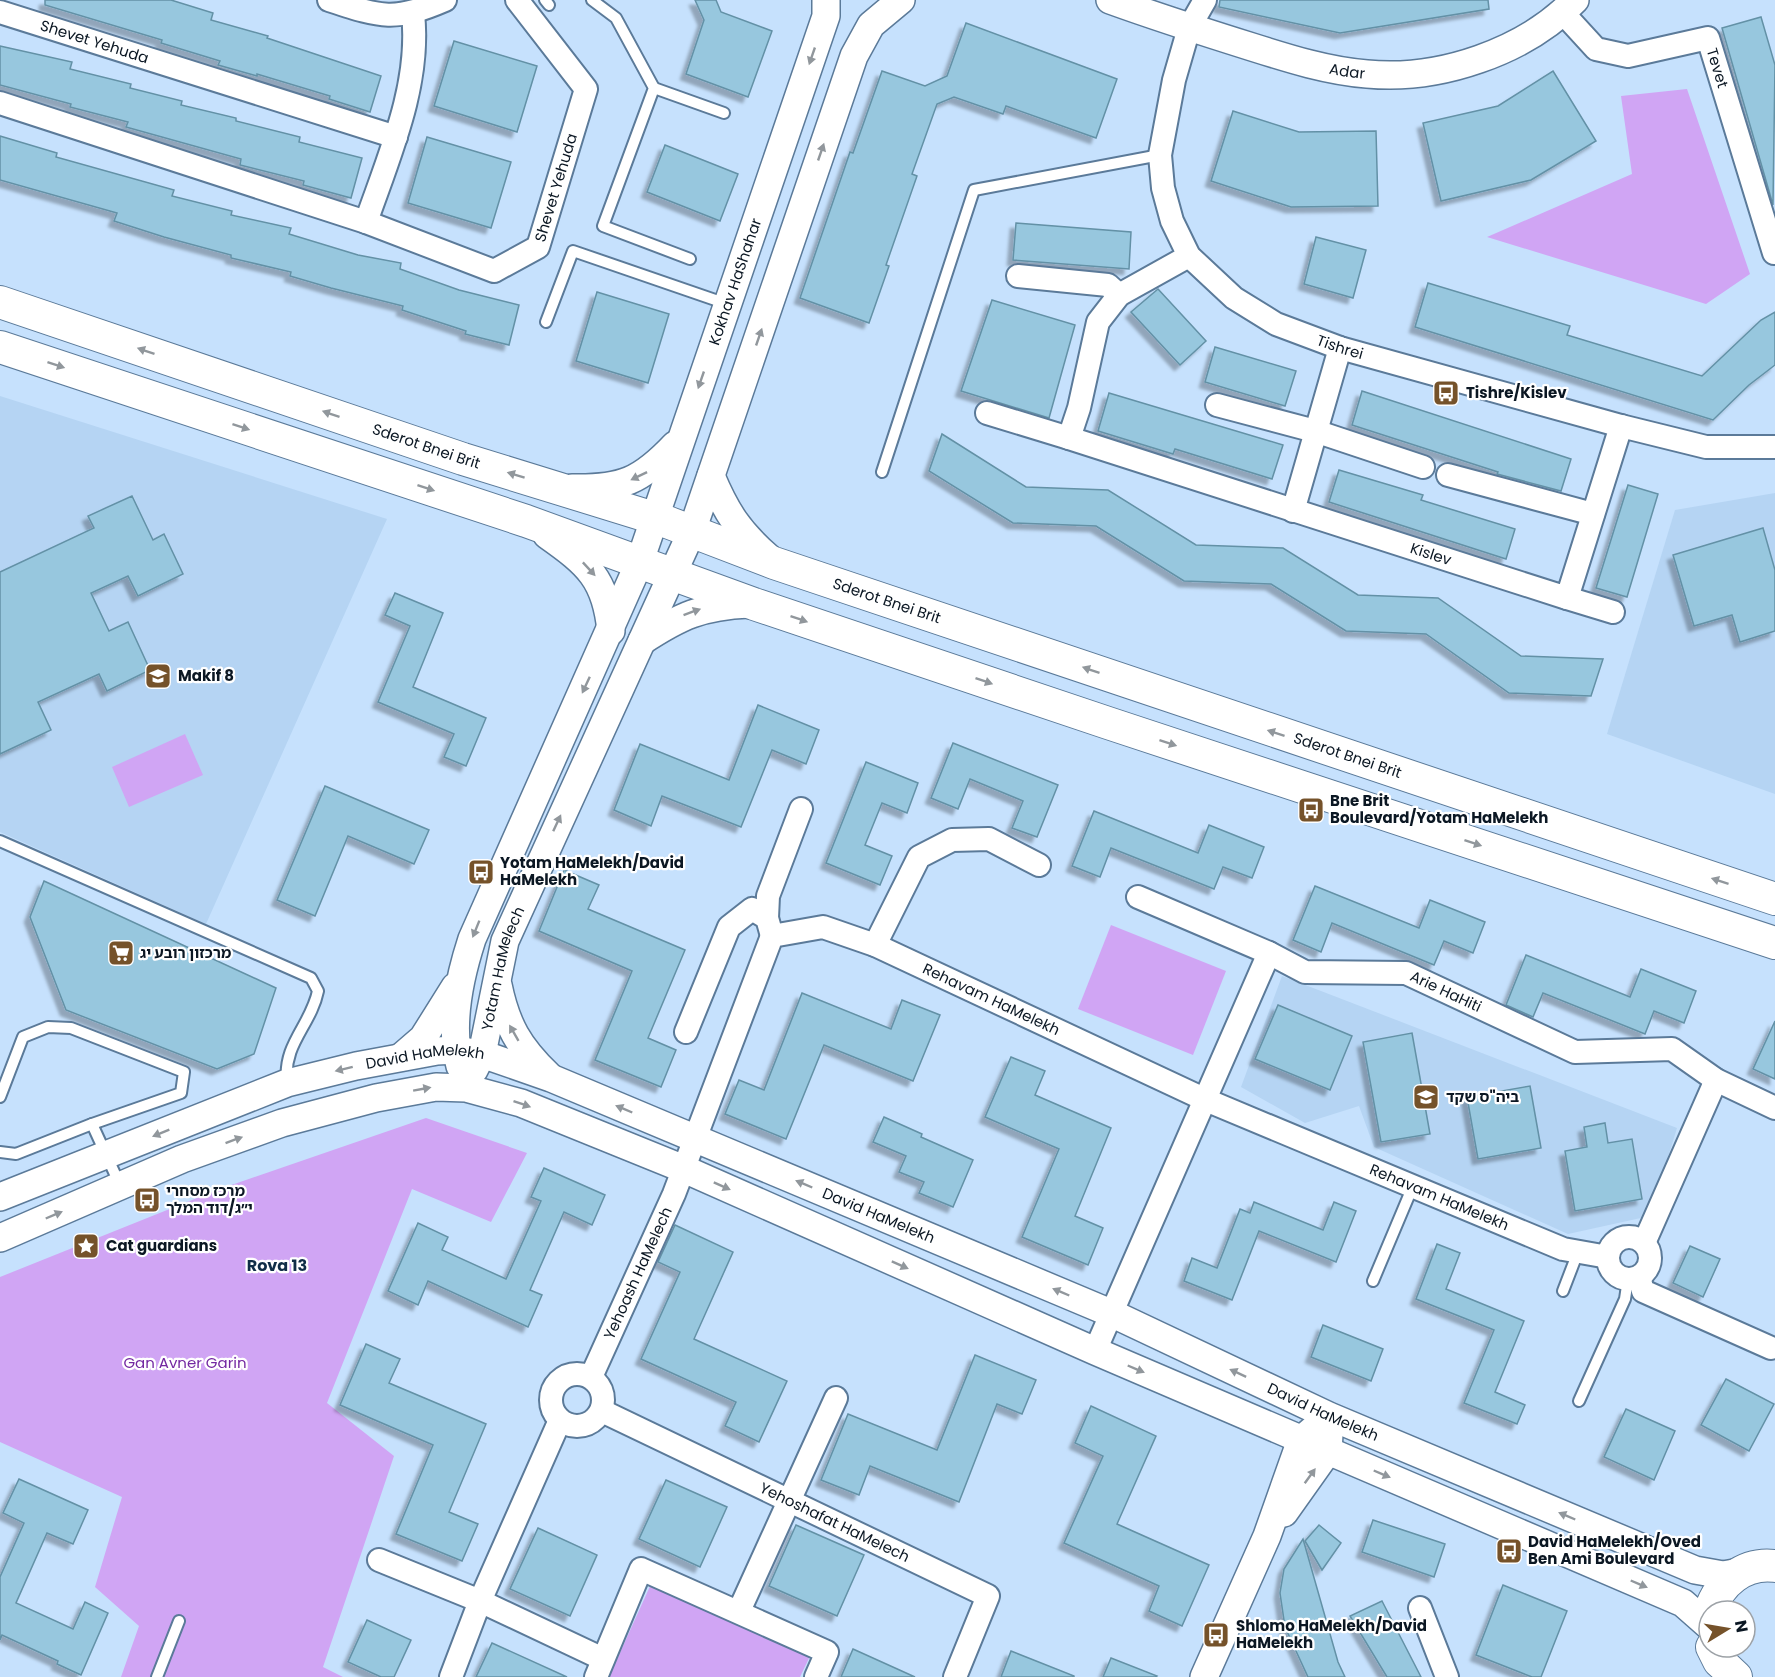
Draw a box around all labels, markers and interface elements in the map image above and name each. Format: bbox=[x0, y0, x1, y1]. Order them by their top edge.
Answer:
street label: Shevet Yehuda bbox=[38, 14, 151, 68]
street label: Tevet bbox=[1702, 45, 1734, 90]
one-way arrow bbox=[806, 47, 816, 65]
street label: Adar bbox=[1328, 58, 1366, 84]
street label: Shevet Yehuda bbox=[529, 131, 582, 244]
one-way arrow bbox=[817, 143, 827, 161]
street label: Kokhav HaShahar bbox=[703, 215, 766, 348]
one-way arrow bbox=[754, 328, 764, 346]
street label: Tishrei bbox=[1314, 329, 1366, 364]
one-way arrow bbox=[137, 346, 155, 356]
one-way arrow bbox=[47, 361, 65, 371]
one-way arrow bbox=[696, 371, 706, 389]
bus stop icon: Tishre/Kislev bbox=[1431, 378, 1461, 408]
place label: Tishre/Kislev bbox=[1466, 382, 1567, 403]
one-way arrow bbox=[322, 409, 340, 418]
street label: Sderot Bnei Brit bbox=[370, 418, 483, 474]
one-way arrow bbox=[232, 422, 250, 432]
one-way arrow bbox=[507, 470, 525, 479]
one-way arrow bbox=[630, 471, 647, 481]
one-way arrow bbox=[417, 483, 435, 493]
street label: Kislev bbox=[1408, 537, 1455, 570]
one-way arrow bbox=[582, 562, 596, 577]
street label: Sderot Bnei Brit bbox=[830, 572, 944, 628]
one-way arrow bbox=[684, 607, 702, 617]
one-way arrow bbox=[790, 614, 808, 624]
school or university icon: Makif 8 bbox=[143, 661, 173, 691]
place label: Makif 8 bbox=[178, 665, 234, 686]
one-way arrow bbox=[1082, 665, 1100, 675]
one-way arrow bbox=[582, 676, 591, 693]
one-way arrow bbox=[975, 677, 993, 686]
one-way arrow bbox=[1266, 727, 1284, 737]
street label: Sderot Bnei Brit bbox=[1291, 727, 1405, 783]
one-way arrow bbox=[1160, 738, 1178, 748]
place label: Bne Brit Boulevard/Yotam HaMelekh bbox=[1330, 790, 1548, 828]
bus stop icon: Bne Brit Boulevard/Yotam HaMelekh bbox=[1296, 795, 1326, 825]
one-way arrow bbox=[552, 815, 561, 832]
one-way arrow bbox=[1464, 839, 1482, 849]
place label: Yotam HaMelekh/David HaMelekh bbox=[500, 852, 684, 890]
bus stop icon: Yotam HaMelekh/David HaMelekh bbox=[466, 857, 496, 887]
one-way arrow bbox=[1710, 875, 1728, 885]
street label: Yotam HaMelech bbox=[476, 903, 529, 1032]
one-way arrow bbox=[471, 920, 480, 938]
supermarket icon: מרכזון רובע יג bbox=[106, 938, 136, 968]
place label: מרכזון רובע יג bbox=[140, 942, 232, 963]
street label: Rehavam HaMelekh bbox=[919, 958, 1063, 1040]
street label: Arie HaHiti bbox=[1407, 965, 1485, 1017]
one-way arrow bbox=[509, 1025, 519, 1042]
street label: David HaMelekh bbox=[364, 1039, 486, 1074]
one-way arrow bbox=[335, 1064, 353, 1074]
school or university icon: ביה"ס שקד bbox=[1411, 1082, 1441, 1112]
one-way arrow bbox=[412, 1084, 431, 1093]
place label: ביה"ס שקד bbox=[1446, 1086, 1519, 1107]
one-way arrow bbox=[513, 1099, 531, 1109]
one-way arrow bbox=[614, 1104, 632, 1114]
one-way arrow bbox=[151, 1128, 169, 1138]
one-way arrow bbox=[225, 1135, 243, 1145]
street label: Rehavam HaMelekh bbox=[1366, 1158, 1512, 1235]
one-way arrow bbox=[794, 1179, 812, 1189]
place label: מרכז מסחרי י״ג/דוד המלך bbox=[166, 1180, 253, 1218]
one-way arrow bbox=[713, 1181, 731, 1191]
street label: David HaMelekh bbox=[819, 1182, 938, 1248]
bus stop icon: מרכז מסחרי י״ג/דוד המלך bbox=[132, 1185, 162, 1215]
street label: Yehoash HaMelech bbox=[598, 1203, 677, 1343]
one-way arrow bbox=[45, 1210, 63, 1219]
place icon: Cat guardians bbox=[71, 1231, 101, 1261]
place label: Cat guardians bbox=[106, 1235, 217, 1256]
district label: Rova 13 bbox=[247, 1254, 307, 1277]
one-way arrow bbox=[891, 1261, 909, 1270]
one-way arrow bbox=[1051, 1287, 1069, 1297]
park label: Gan Avner Garin bbox=[123, 1352, 247, 1373]
one-way arrow bbox=[1127, 1365, 1145, 1374]
one-way arrow bbox=[1230, 1368, 1247, 1377]
street label: David HaMelekh bbox=[1264, 1377, 1382, 1446]
one-way arrow bbox=[1304, 1469, 1316, 1485]
one-way arrow bbox=[1374, 1469, 1392, 1479]
street label: Yehoshafat HaMelech bbox=[756, 1477, 913, 1567]
one-way arrow bbox=[1558, 1511, 1576, 1520]
place label: David HaMelekh/Oved Ben Ami Boulevard bbox=[1528, 1531, 1701, 1569]
bus stop icon: David HaMelekh/Oved Ben Ami Boulevard bbox=[1494, 1536, 1524, 1566]
one-way arrow bbox=[1630, 1579, 1647, 1588]
north arrow bbox=[1697, 1599, 1757, 1659]
place label: Shlomo HaMelekh/David HaMelekh bbox=[1236, 1615, 1427, 1653]
text: N bbox=[1729, 1618, 1754, 1634]
bus stop icon: Shlomo HaMelekh/David HaMelekh bbox=[1201, 1620, 1231, 1650]

